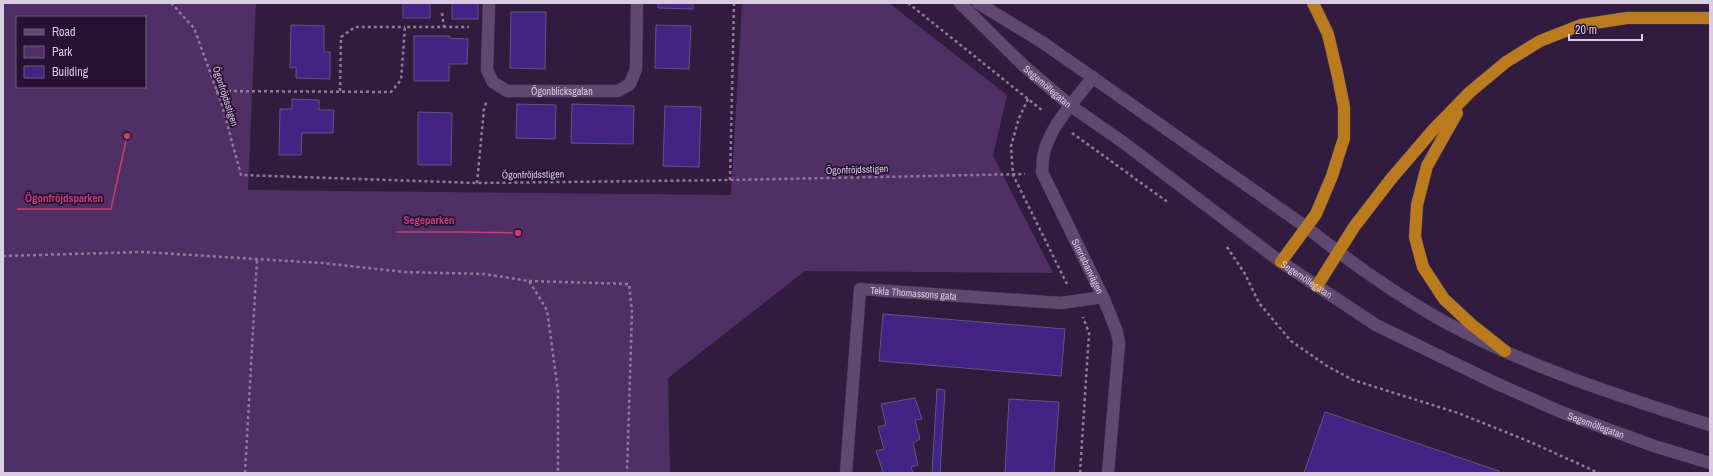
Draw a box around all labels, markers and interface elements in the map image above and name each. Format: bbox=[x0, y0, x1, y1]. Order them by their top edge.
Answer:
legend bbox=[16, 16, 146, 88]
scale bar bbox=[1569, 16, 1642, 42]
text: 20 m bbox=[1575, 22, 1597, 38]
text: Road bbox=[52, 24, 76, 40]
text: Park bbox=[52, 44, 72, 60]
street label: Segemöllegatan bbox=[1021, 62, 1074, 111]
text: Building bbox=[52, 64, 89, 80]
street label: Ögonfröjdsstigen bbox=[210, 64, 241, 128]
street label: Ögonblicksgatan bbox=[531, 85, 593, 98]
street label: Ögonfröjdsstigen bbox=[826, 162, 888, 177]
street label: Ögonfröjdsstigen bbox=[502, 167, 564, 182]
callout: Ögonfröjdsparken bbox=[17, 186, 111, 209]
text: Ögonfröjdsparken bbox=[25, 191, 103, 205]
callout: Segeparken bbox=[396, 209, 463, 232]
text: Segeparken bbox=[403, 213, 455, 227]
street label: Simrisbanvägen bbox=[1069, 237, 1106, 296]
street label: Segemöllegatan bbox=[1278, 258, 1335, 301]
street label: Tekla Thomassons gata bbox=[870, 284, 957, 303]
street label: Segemöllegatan bbox=[1566, 409, 1626, 442]

